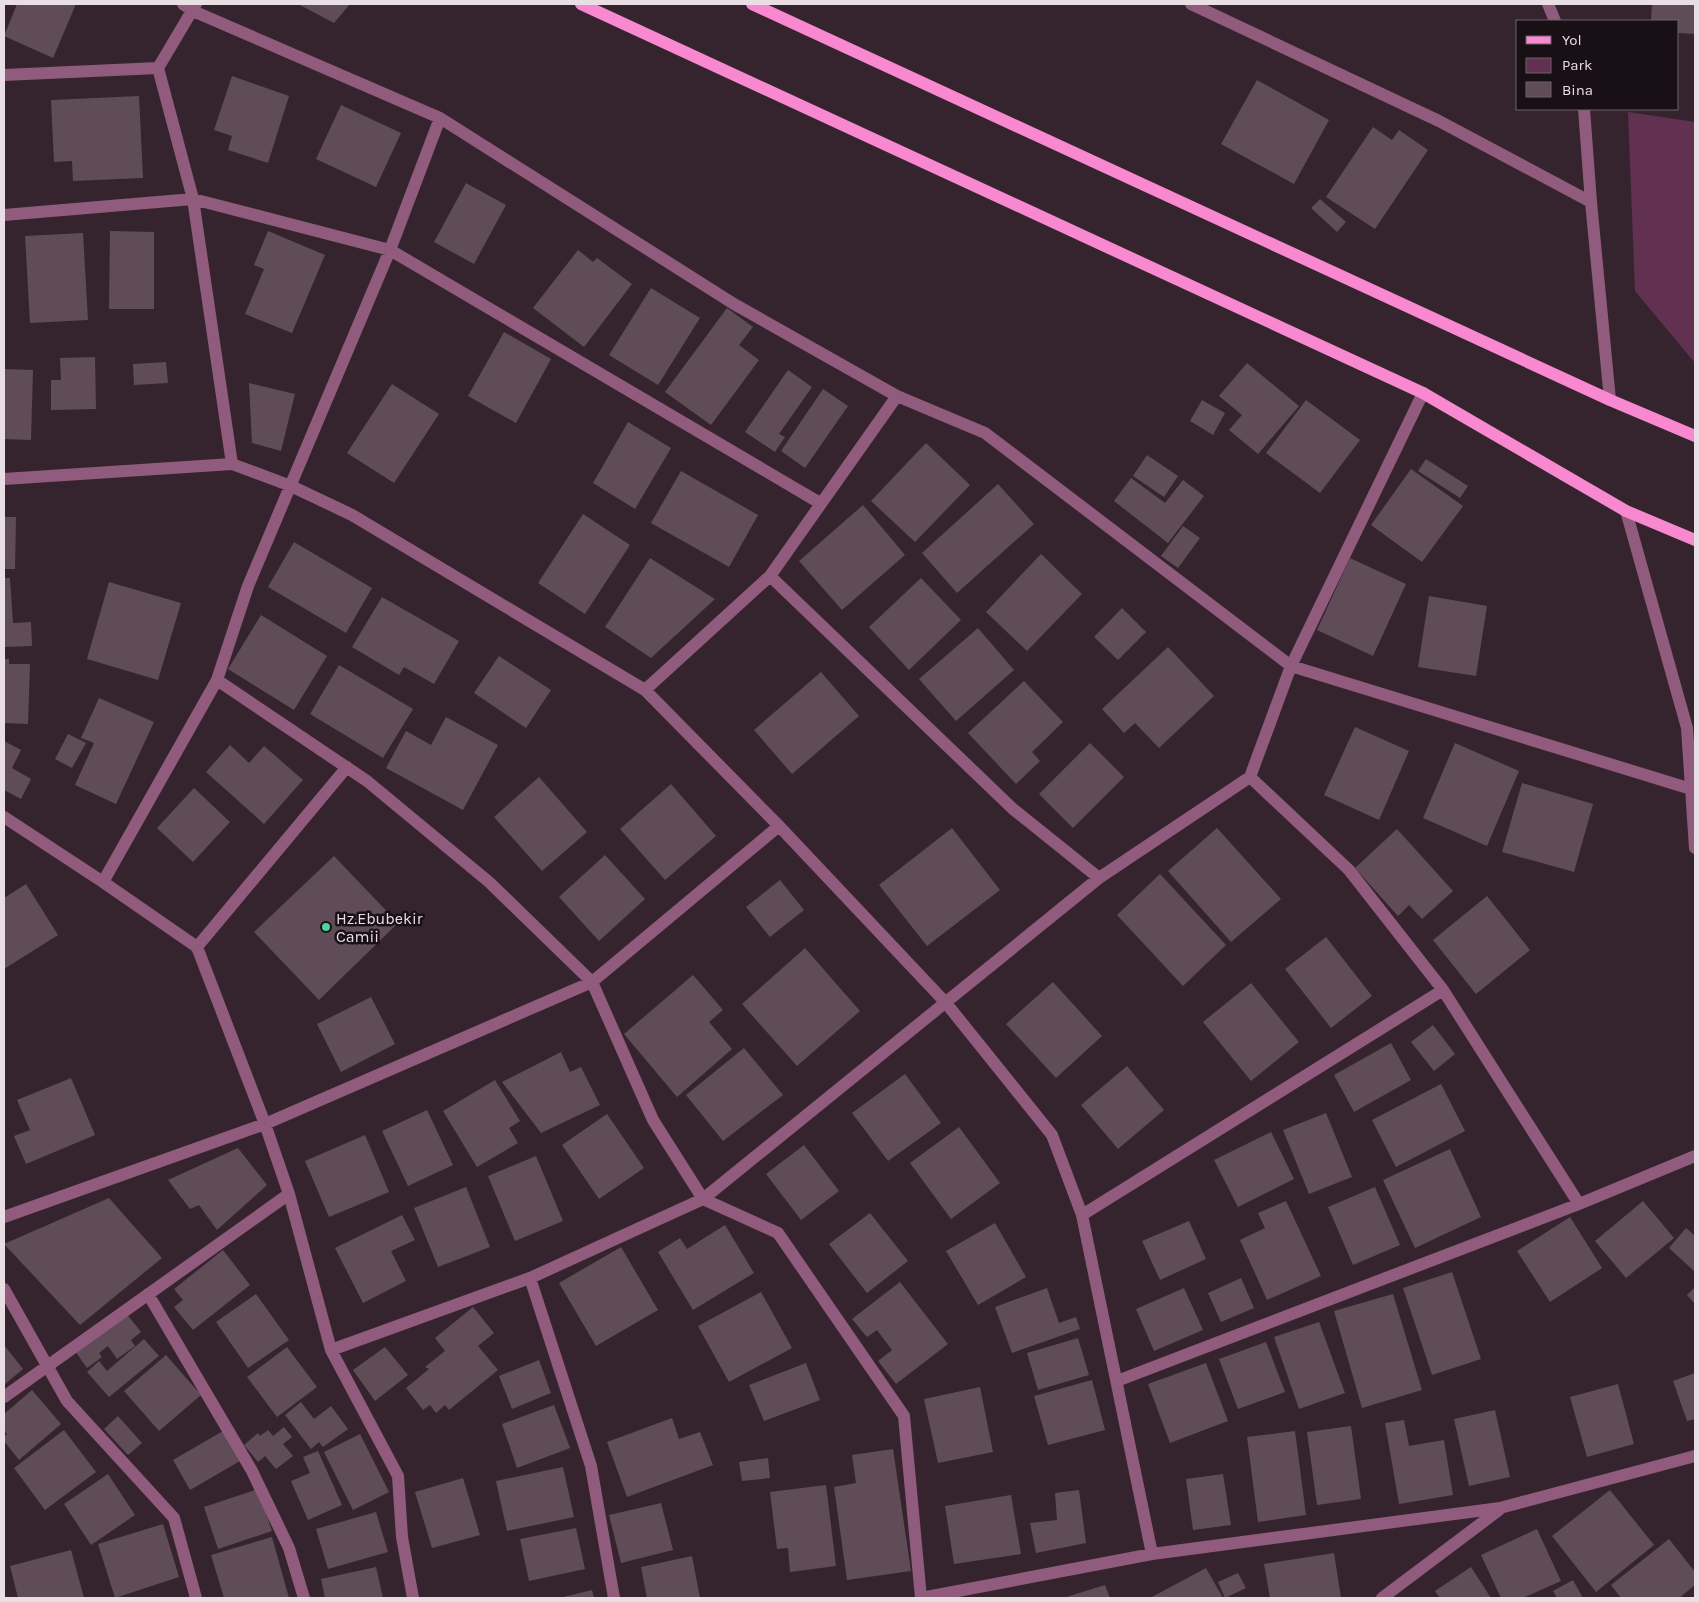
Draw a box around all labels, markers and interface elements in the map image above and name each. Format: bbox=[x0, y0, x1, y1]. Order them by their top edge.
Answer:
legend bbox=[1516, 20, 1679, 110]
text: Yol bbox=[1562, 31, 1582, 49]
text: Park bbox=[1562, 56, 1592, 74]
text: Bina bbox=[1562, 81, 1593, 99]
place label: Hz.Ebubekir Camii bbox=[336, 909, 423, 946]
marker: Hz.Ebubekir Camii bbox=[320, 921, 332, 933]

